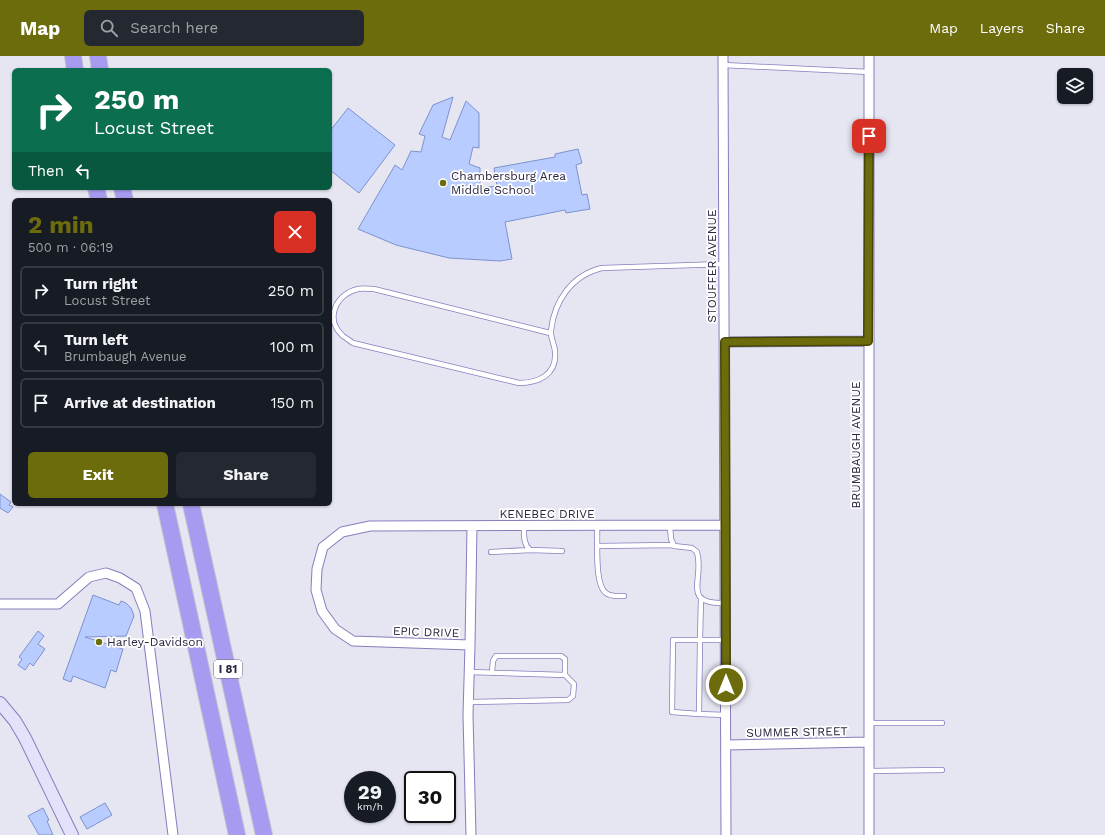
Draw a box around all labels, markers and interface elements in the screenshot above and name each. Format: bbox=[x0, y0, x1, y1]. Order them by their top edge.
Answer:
search box bbox=[84, 10, 364, 46]
text: Map bbox=[20, 17, 60, 40]
icon: search bbox=[98, 17, 120, 39]
text: Search here bbox=[130, 19, 218, 37]
text: Map bbox=[929, 20, 958, 36]
text: Layers bbox=[980, 20, 1024, 36]
text: Share bbox=[1046, 20, 1085, 36]
map controls bbox=[1057, 68, 1093, 104]
button: layers bbox=[1057, 68, 1093, 104]
text: 250 m bbox=[94, 83, 179, 116]
icon: right bbox=[28, 84, 80, 136]
text: Locust Street bbox=[94, 117, 214, 138]
pin bbox=[852, 119, 886, 153]
icon: arrive bbox=[858, 125, 880, 147]
icon: left bbox=[72, 160, 94, 182]
text: Then bbox=[28, 162, 64, 180]
place label: Chambersburg Area Middle School bbox=[451, 169, 566, 197]
marker: Chambersburg Area Middle School bbox=[438, 178, 448, 188]
street label: STOUFFER AVENUE bbox=[705, 209, 719, 323]
text: 2 min bbox=[28, 211, 94, 239]
button: close bbox=[274, 211, 316, 253]
text: 500 m · 06:19 bbox=[28, 240, 113, 255]
text: Turn right bbox=[64, 275, 137, 293]
icon: right bbox=[30, 280, 52, 302]
text: 250 m bbox=[268, 282, 314, 300]
text: Locust Street bbox=[64, 293, 151, 308]
text: Turn left bbox=[64, 331, 128, 349]
icon: left bbox=[30, 336, 52, 358]
text: 100 m bbox=[270, 338, 314, 356]
text: Brumbaugh Avenue bbox=[64, 349, 187, 364]
street label: BRUMBAUGH AVENUE bbox=[849, 381, 863, 509]
icon: arrive bbox=[30, 392, 52, 414]
text: Arrive at destination bbox=[64, 394, 216, 412]
text: 150 m bbox=[271, 394, 314, 412]
button: Exit bbox=[28, 452, 168, 498]
button: Share bbox=[176, 452, 316, 498]
street label: KENEBEC DRIVE bbox=[499, 507, 595, 521]
street label: EPIC DRIVE bbox=[393, 624, 460, 640]
place label: Harley-Davidson bbox=[107, 635, 203, 649]
marker: Harley-Davidson bbox=[94, 637, 104, 647]
road number: I 81 bbox=[214, 660, 242, 678]
position arrow bbox=[705, 664, 747, 706]
street label: SUMMER STREET bbox=[746, 724, 848, 740]
speed limit sign: 30 bbox=[404, 771, 456, 823]
text: 29 bbox=[358, 780, 382, 804]
text: km/h bbox=[357, 801, 383, 812]

